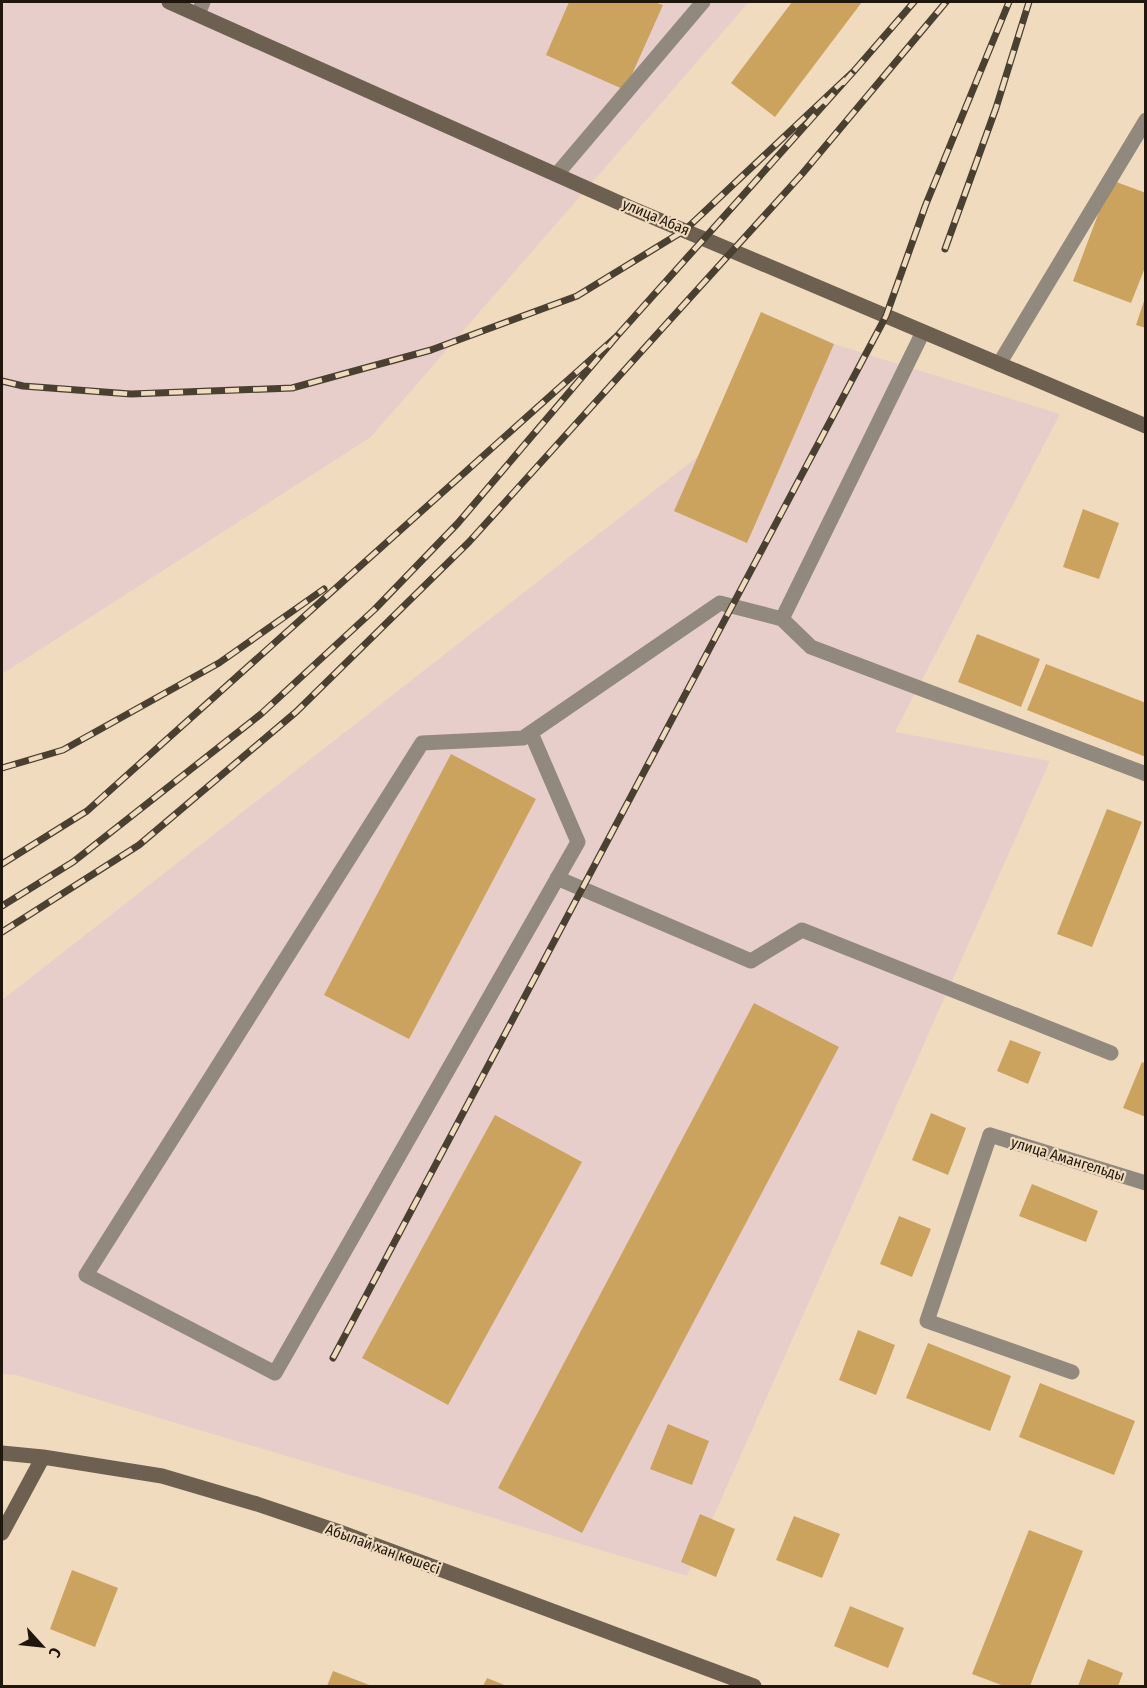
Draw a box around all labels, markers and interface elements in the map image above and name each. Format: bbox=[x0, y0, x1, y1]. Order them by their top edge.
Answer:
street label: улица Абая bbox=[620, 195, 692, 239]
street label: улица Амангельды bbox=[1009, 1133, 1127, 1185]
street label: Абылай хан көшесі bbox=[323, 1520, 443, 1578]
north arrow bbox=[12, 1616, 72, 1676]
text: С bbox=[44, 1645, 65, 1661]

